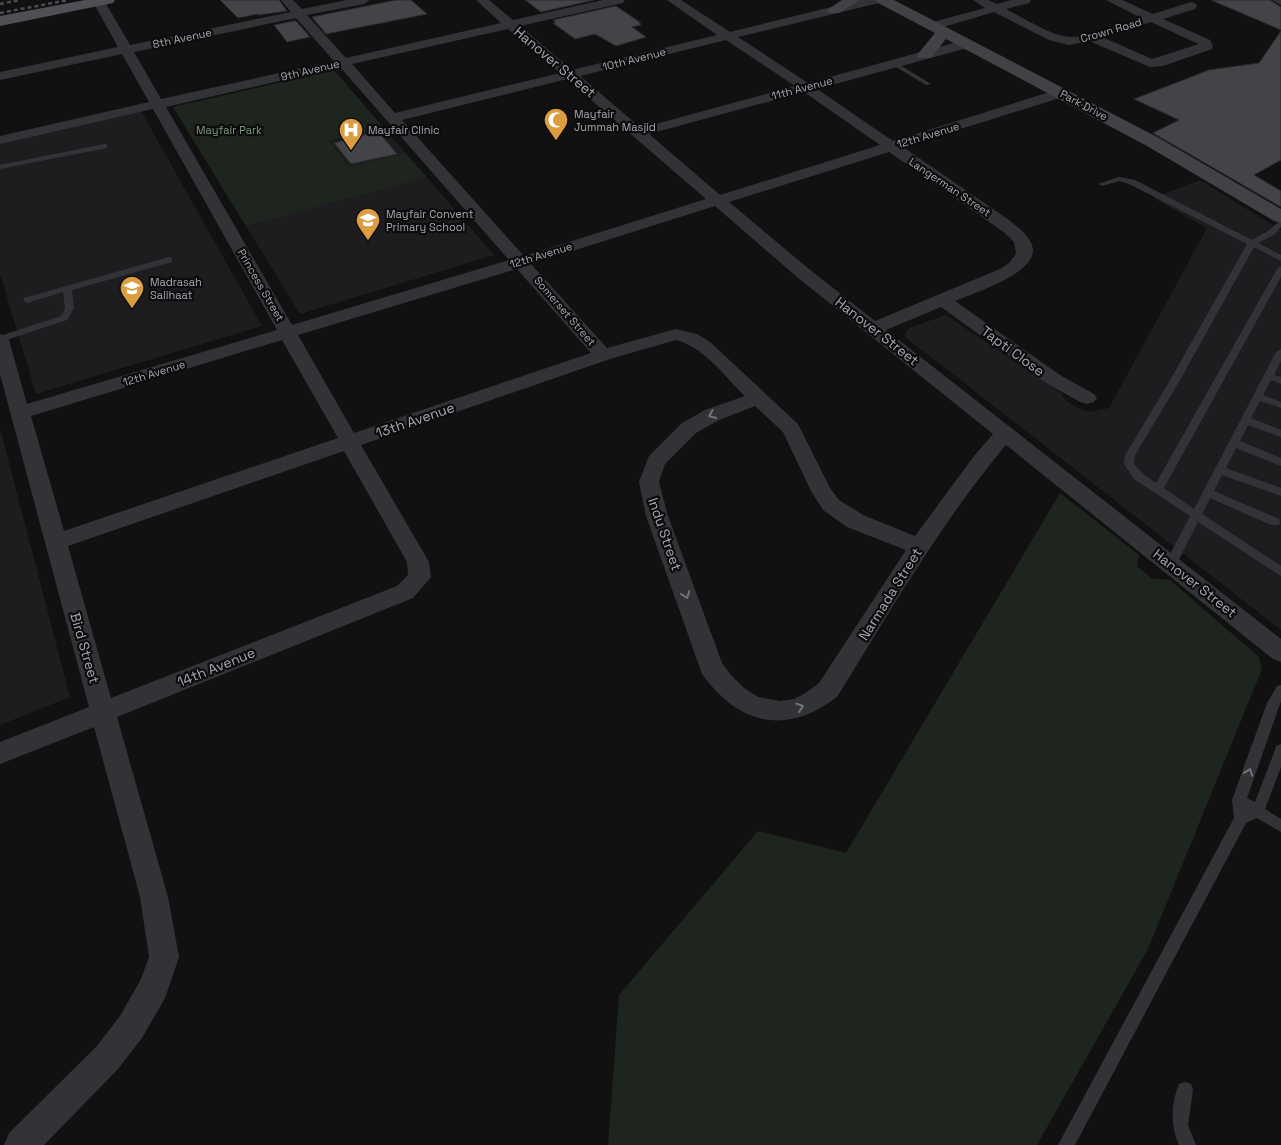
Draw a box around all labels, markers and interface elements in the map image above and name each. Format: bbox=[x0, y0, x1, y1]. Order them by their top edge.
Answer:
street label: Crown Road bbox=[1079, 15, 1143, 45]
street label: Hanover Street bbox=[510, 23, 600, 101]
street label: 8th Avenue bbox=[151, 25, 213, 51]
street label: 10th Avenue bbox=[601, 44, 667, 74]
street label: 9th Avenue bbox=[279, 56, 341, 84]
street label: 11th Avenue bbox=[770, 73, 834, 103]
street label: Park Drive bbox=[1058, 87, 1110, 123]
mosque icon: Mayfair Jummah Masjid bbox=[543, 107, 569, 141]
place label: Mayfair Jummah Masjid bbox=[574, 107, 656, 134]
hospital icon: Mayfair Clinic bbox=[338, 117, 364, 151]
street label: 12th Avenue bbox=[895, 119, 961, 151]
park label: Mayfair Park bbox=[196, 123, 262, 137]
place label: Mayfair Clinic bbox=[368, 123, 440, 137]
street label: Langerman Street bbox=[906, 154, 994, 220]
school or university icon: Mayfair Convent Primary School bbox=[355, 207, 381, 241]
place label: Mayfair Convent Primary School bbox=[386, 207, 474, 234]
street label: 12th Avenue bbox=[508, 239, 574, 271]
street label: Princess Street bbox=[235, 246, 287, 324]
street label: Somerset Street bbox=[531, 274, 599, 348]
school or university icon: Madrasah Salihaat bbox=[119, 275, 145, 309]
place label: Madrasah Salihaat bbox=[150, 275, 202, 302]
street label: Hanover Street bbox=[832, 293, 922, 369]
street label: Tapti Close bbox=[978, 322, 1048, 380]
street label: 12th Avenue bbox=[121, 357, 187, 389]
street label: 13th Avenue bbox=[373, 398, 457, 442]
one-way arrow bbox=[708, 409, 717, 420]
street label: Indu Street bbox=[644, 495, 686, 573]
street label: Narmada Street bbox=[854, 544, 926, 644]
street label: Hanover Street bbox=[1150, 545, 1240, 621]
one-way arrow bbox=[680, 591, 690, 599]
street label: Bird Street bbox=[66, 610, 104, 686]
street label: 14th Avenue bbox=[174, 643, 258, 691]
one-way arrow bbox=[795, 703, 804, 713]
one-way arrow bbox=[1243, 768, 1253, 777]

